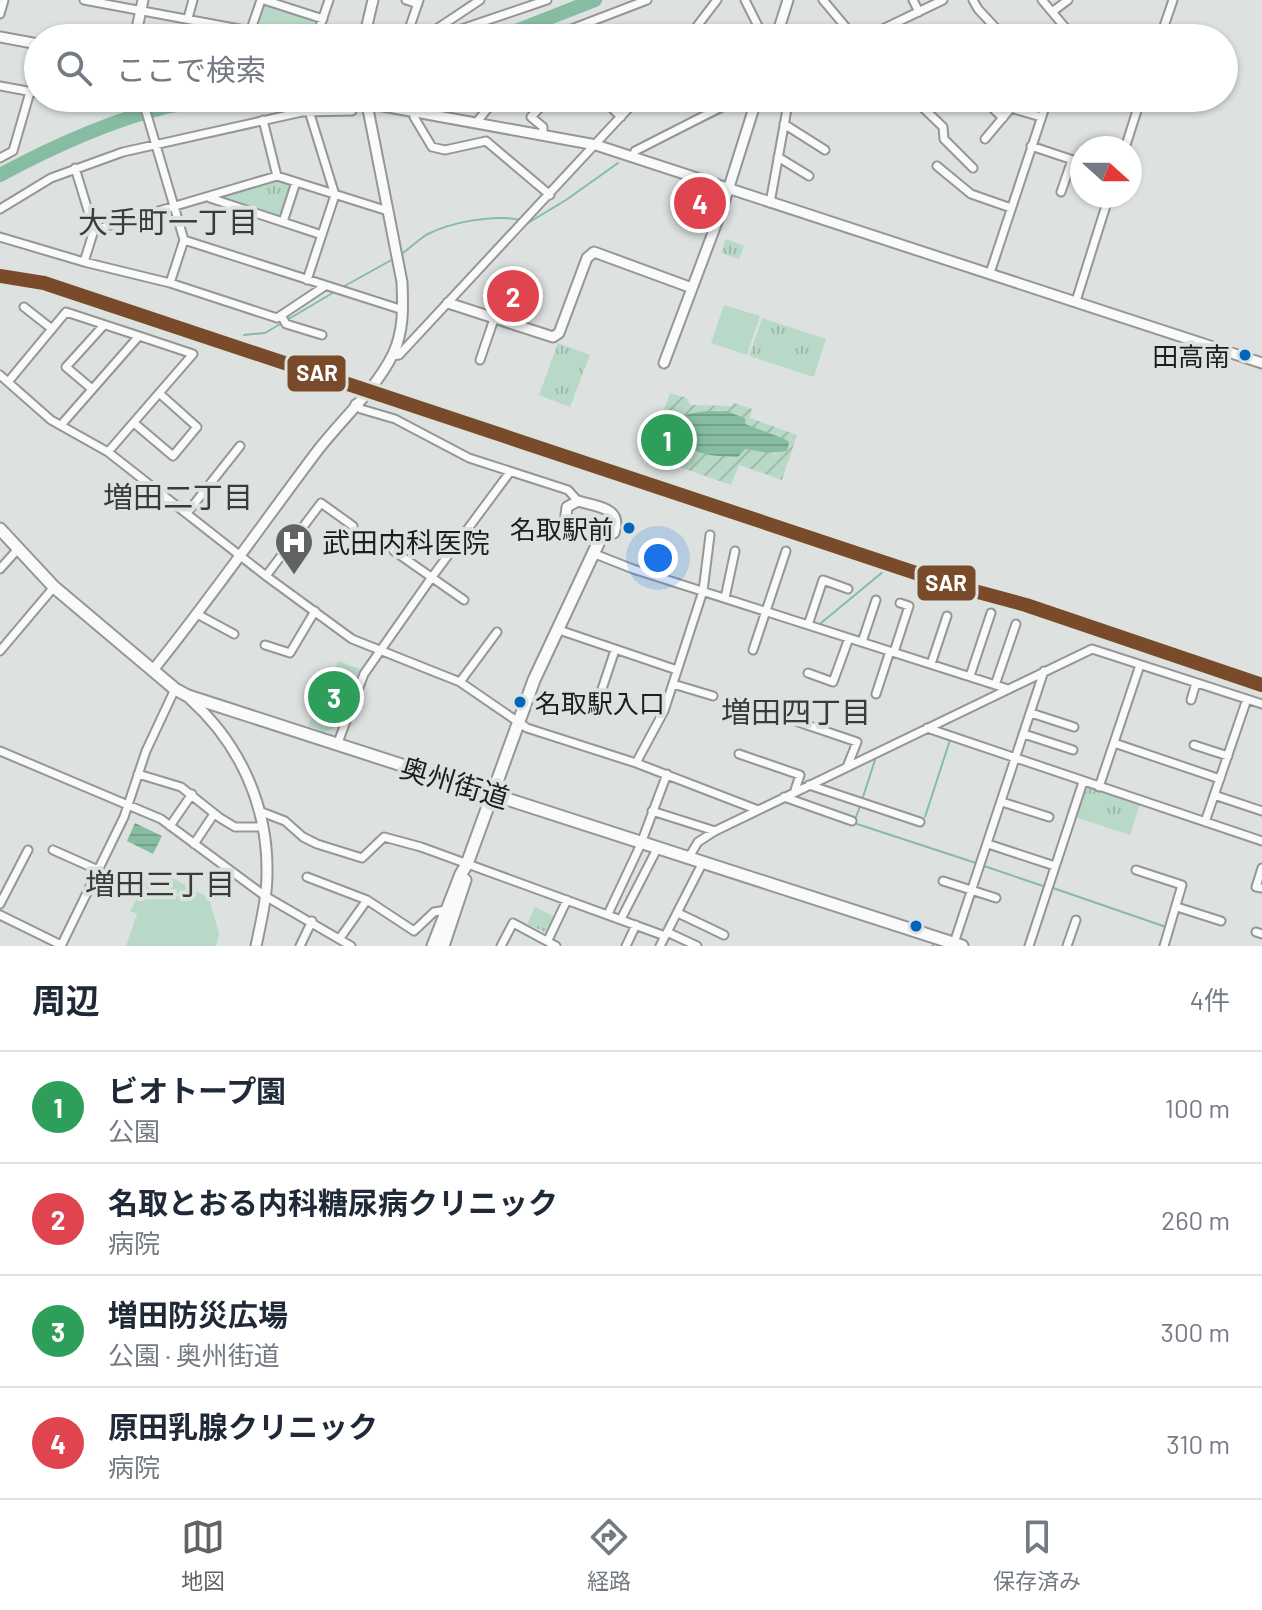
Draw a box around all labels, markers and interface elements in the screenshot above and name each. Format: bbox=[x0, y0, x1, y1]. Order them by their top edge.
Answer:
search box bbox=[24, 24, 1238, 112]
icon: search bbox=[52, 46, 96, 90]
text: ここで検索 bbox=[116, 51, 266, 87]
north arrow bbox=[1070, 136, 1142, 208]
pin: 4 bbox=[674, 173, 726, 233]
district label: 大手町一丁目 bbox=[78, 203, 258, 239]
pin: 2 bbox=[487, 266, 539, 326]
place label: 田高南 bbox=[1152, 340, 1230, 371]
marker: 田高南 bbox=[1237, 347, 1253, 363]
line badge: SAR bbox=[286, 354, 347, 393]
text: SAR bbox=[296, 359, 338, 385]
pin: 1 bbox=[641, 410, 693, 470]
district label: 増田二丁目 bbox=[103, 478, 253, 514]
place label: 名取駅前 bbox=[510, 513, 614, 544]
marker: 名取駅前 bbox=[621, 520, 637, 536]
hospital icon: 武田内科医院 bbox=[273, 521, 315, 576]
place label: 武田内科医院 bbox=[322, 525, 490, 559]
your location bbox=[638, 538, 678, 578]
line badge: SAR bbox=[916, 564, 977, 602]
text: SAR bbox=[925, 569, 967, 595]
pin: 3 bbox=[308, 667, 360, 727]
place label: 名取駅入口 bbox=[535, 687, 665, 718]
district label: 増田四丁目 bbox=[721, 693, 871, 729]
marker: 名取駅入口 bbox=[512, 694, 528, 710]
street label: 奥州街道 bbox=[396, 749, 514, 815]
district label: 増田三丁目 bbox=[85, 865, 235, 901]
unlabelled marker bbox=[908, 918, 924, 934]
text: 周辺 bbox=[32, 979, 100, 1020]
text: 4件 bbox=[1190, 984, 1230, 1015]
text: ビオトープ園 bbox=[108, 1072, 286, 1108]
text: 1 bbox=[53, 1092, 63, 1123]
text: 100 m bbox=[1165, 1092, 1230, 1123]
text: 公園 bbox=[108, 1115, 160, 1146]
text: 名取とおる内科糖尿病クリニック bbox=[108, 1184, 558, 1220]
text: 2 bbox=[51, 1204, 65, 1235]
text: 260 m bbox=[1161, 1204, 1230, 1235]
text: 病院 bbox=[108, 1227, 160, 1258]
text: 増田防災広場 bbox=[108, 1296, 288, 1332]
text: 3 bbox=[51, 1316, 65, 1347]
text: 300 m bbox=[1161, 1316, 1230, 1347]
text: 公園 · 奥州街道 bbox=[108, 1339, 280, 1370]
text: 原田乳腺クリニック bbox=[108, 1408, 378, 1444]
text: 4 bbox=[50, 1428, 66, 1459]
text: 310 m bbox=[1166, 1428, 1230, 1459]
text: 病院 bbox=[108, 1451, 160, 1482]
tab: 地図 bbox=[181, 1515, 225, 1595]
tab: 経路 bbox=[587, 1515, 631, 1595]
tab: 保存済み bbox=[993, 1515, 1081, 1595]

